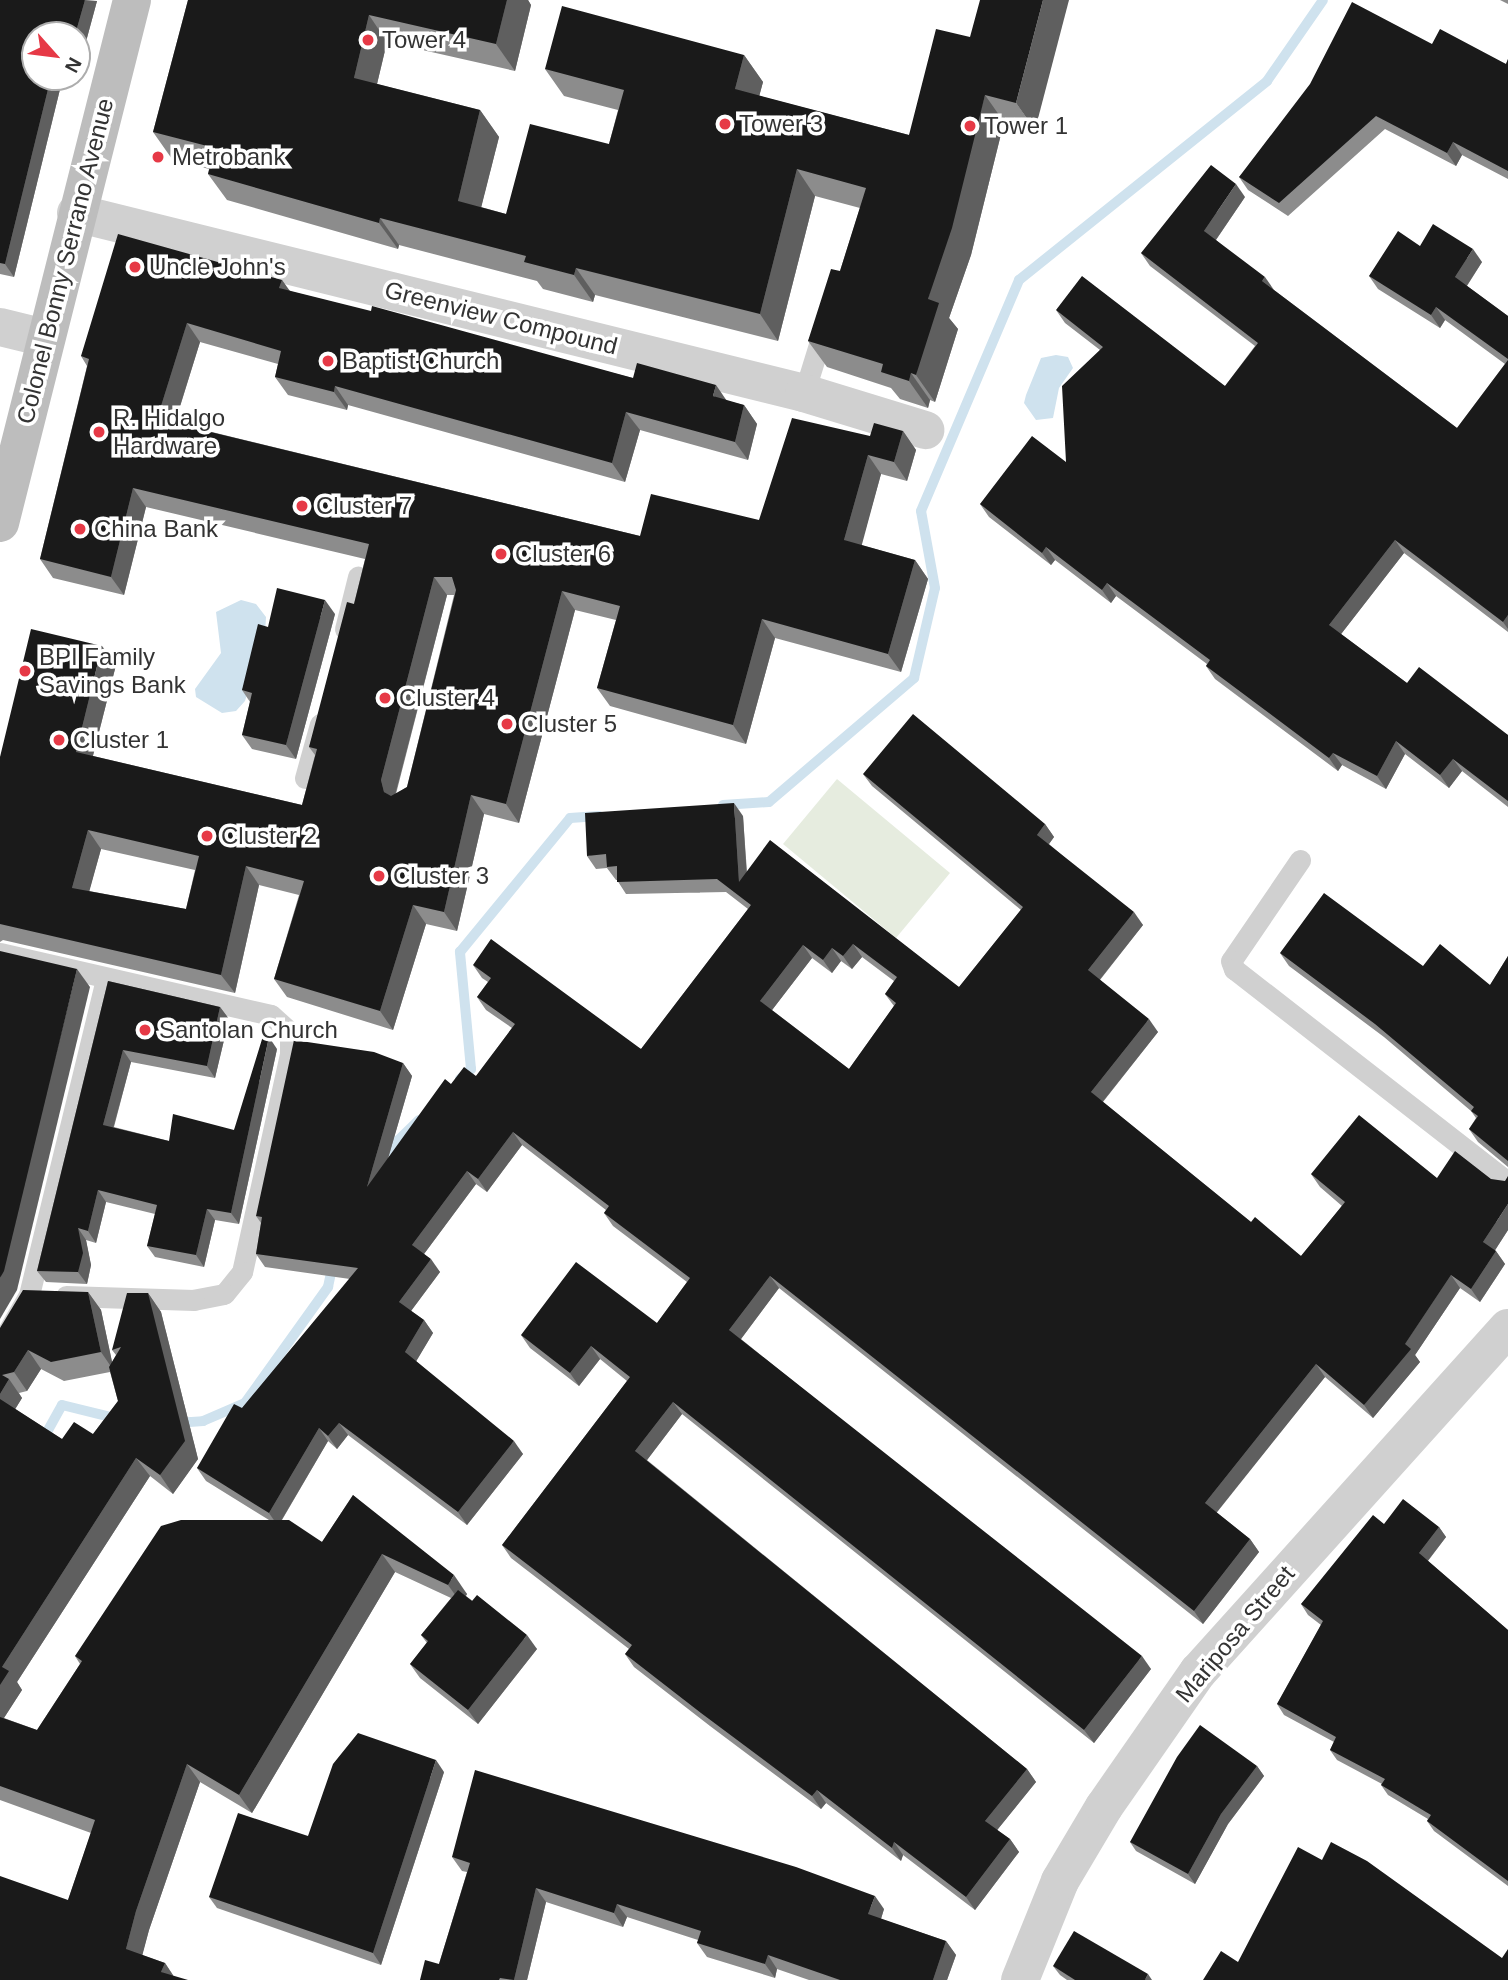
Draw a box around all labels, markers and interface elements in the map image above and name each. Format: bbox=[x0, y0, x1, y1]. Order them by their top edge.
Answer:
north arrow bbox=[21, 21, 91, 91]
place label: Tower 4 bbox=[382, 26, 466, 54]
marker: Tower 4 bbox=[360, 32, 376, 48]
text: N bbox=[61, 54, 86, 76]
street label: Colonel Bonny Serrano Avenue bbox=[10, 95, 120, 427]
place label: Tower 3 bbox=[739, 110, 823, 138]
place label: Tower 1 bbox=[984, 112, 1068, 140]
marker: Tower 3 bbox=[717, 116, 733, 132]
marker: Tower 1 bbox=[962, 118, 978, 134]
place label: Metrobank bbox=[172, 143, 285, 171]
marker: Metrobank bbox=[150, 149, 166, 165]
place label: Uncle John's bbox=[149, 253, 286, 281]
marker: Uncle John's bbox=[127, 259, 143, 275]
street label: Greenview Compound bbox=[382, 275, 620, 361]
place label: Baptist Church bbox=[342, 347, 499, 375]
marker: Baptist Church bbox=[320, 353, 336, 369]
place label: R. Hidalgo Hardware bbox=[113, 404, 225, 460]
marker: R. Hidalgo Hardware bbox=[91, 424, 107, 440]
place label: Cluster 7 bbox=[316, 492, 412, 520]
marker: Cluster 7 bbox=[294, 498, 310, 514]
place label: China Bank bbox=[94, 515, 218, 543]
marker: China Bank bbox=[72, 521, 88, 537]
place label: Cluster 6 bbox=[515, 540, 611, 568]
marker: Cluster 6 bbox=[493, 546, 509, 562]
place label: BPI Family Savings Bank bbox=[39, 643, 186, 699]
marker: BPI Family Savings Bank bbox=[17, 663, 33, 679]
place label: Cluster 4 bbox=[399, 684, 495, 712]
marker: Cluster 4 bbox=[377, 690, 393, 706]
place label: Cluster 5 bbox=[521, 710, 617, 738]
marker: Cluster 5 bbox=[499, 716, 515, 732]
place label: Cluster 1 bbox=[73, 726, 169, 754]
marker: Cluster 1 bbox=[51, 732, 67, 748]
place label: Cluster 2 bbox=[221, 822, 317, 850]
marker: Cluster 2 bbox=[199, 828, 215, 844]
place label: Cluster 3 bbox=[393, 862, 489, 890]
marker: Cluster 3 bbox=[371, 868, 387, 884]
place label: Santolan Church bbox=[159, 1016, 338, 1044]
marker: Santolan Church bbox=[137, 1022, 153, 1038]
street label: Mariposa Street bbox=[1170, 1560, 1300, 1708]

